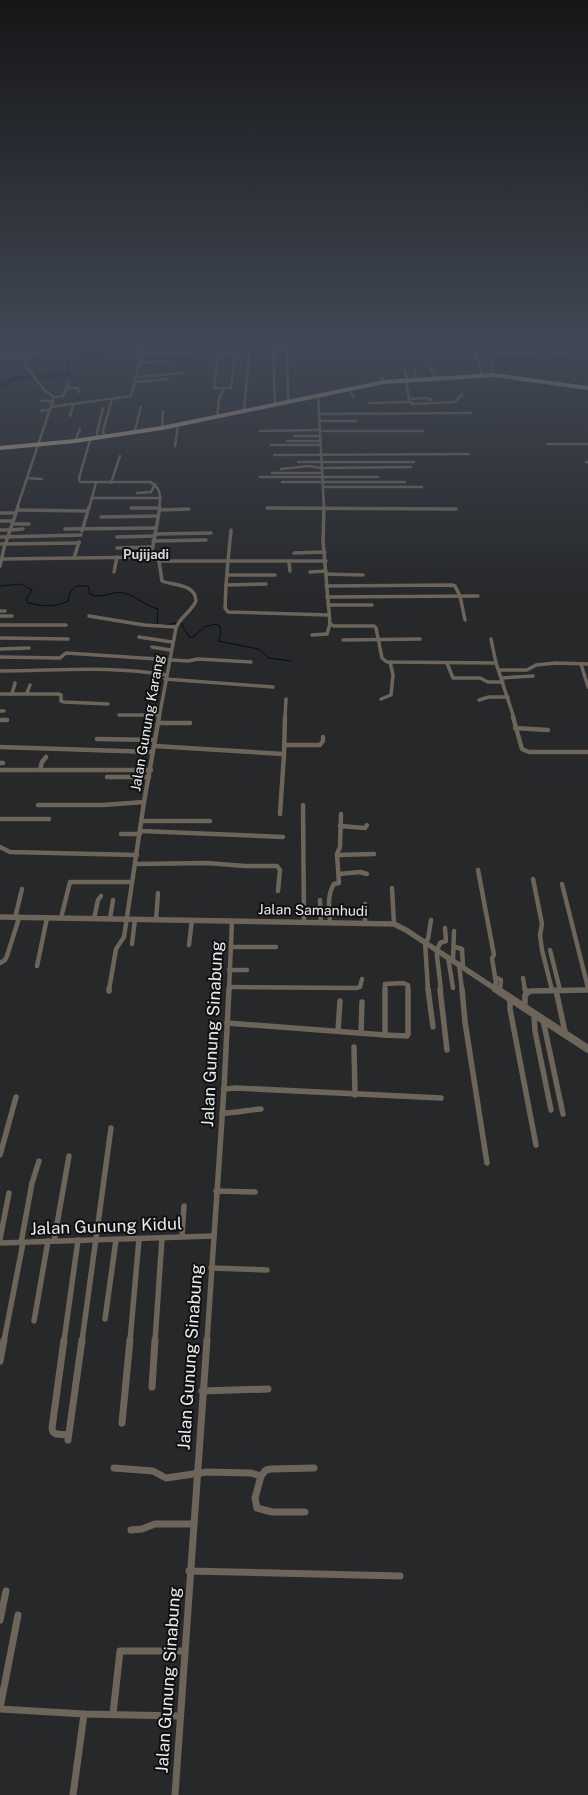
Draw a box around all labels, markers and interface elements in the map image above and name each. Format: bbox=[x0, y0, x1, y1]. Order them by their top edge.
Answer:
district label: Pujijadi bbox=[123, 547, 169, 562]
street label: Jalan Gunung Karang bbox=[127, 653, 167, 793]
street label: Jalan Samanhudi bbox=[258, 901, 368, 919]
street label: Jalan Gunung Sinabung bbox=[197, 940, 227, 1128]
street label: Jalan Gunung Kidul bbox=[30, 1213, 182, 1239]
street label: Jalan Gunung Sinabung bbox=[174, 1263, 206, 1451]
street label: Jalan Gunung Sinabung bbox=[152, 1586, 184, 1774]

